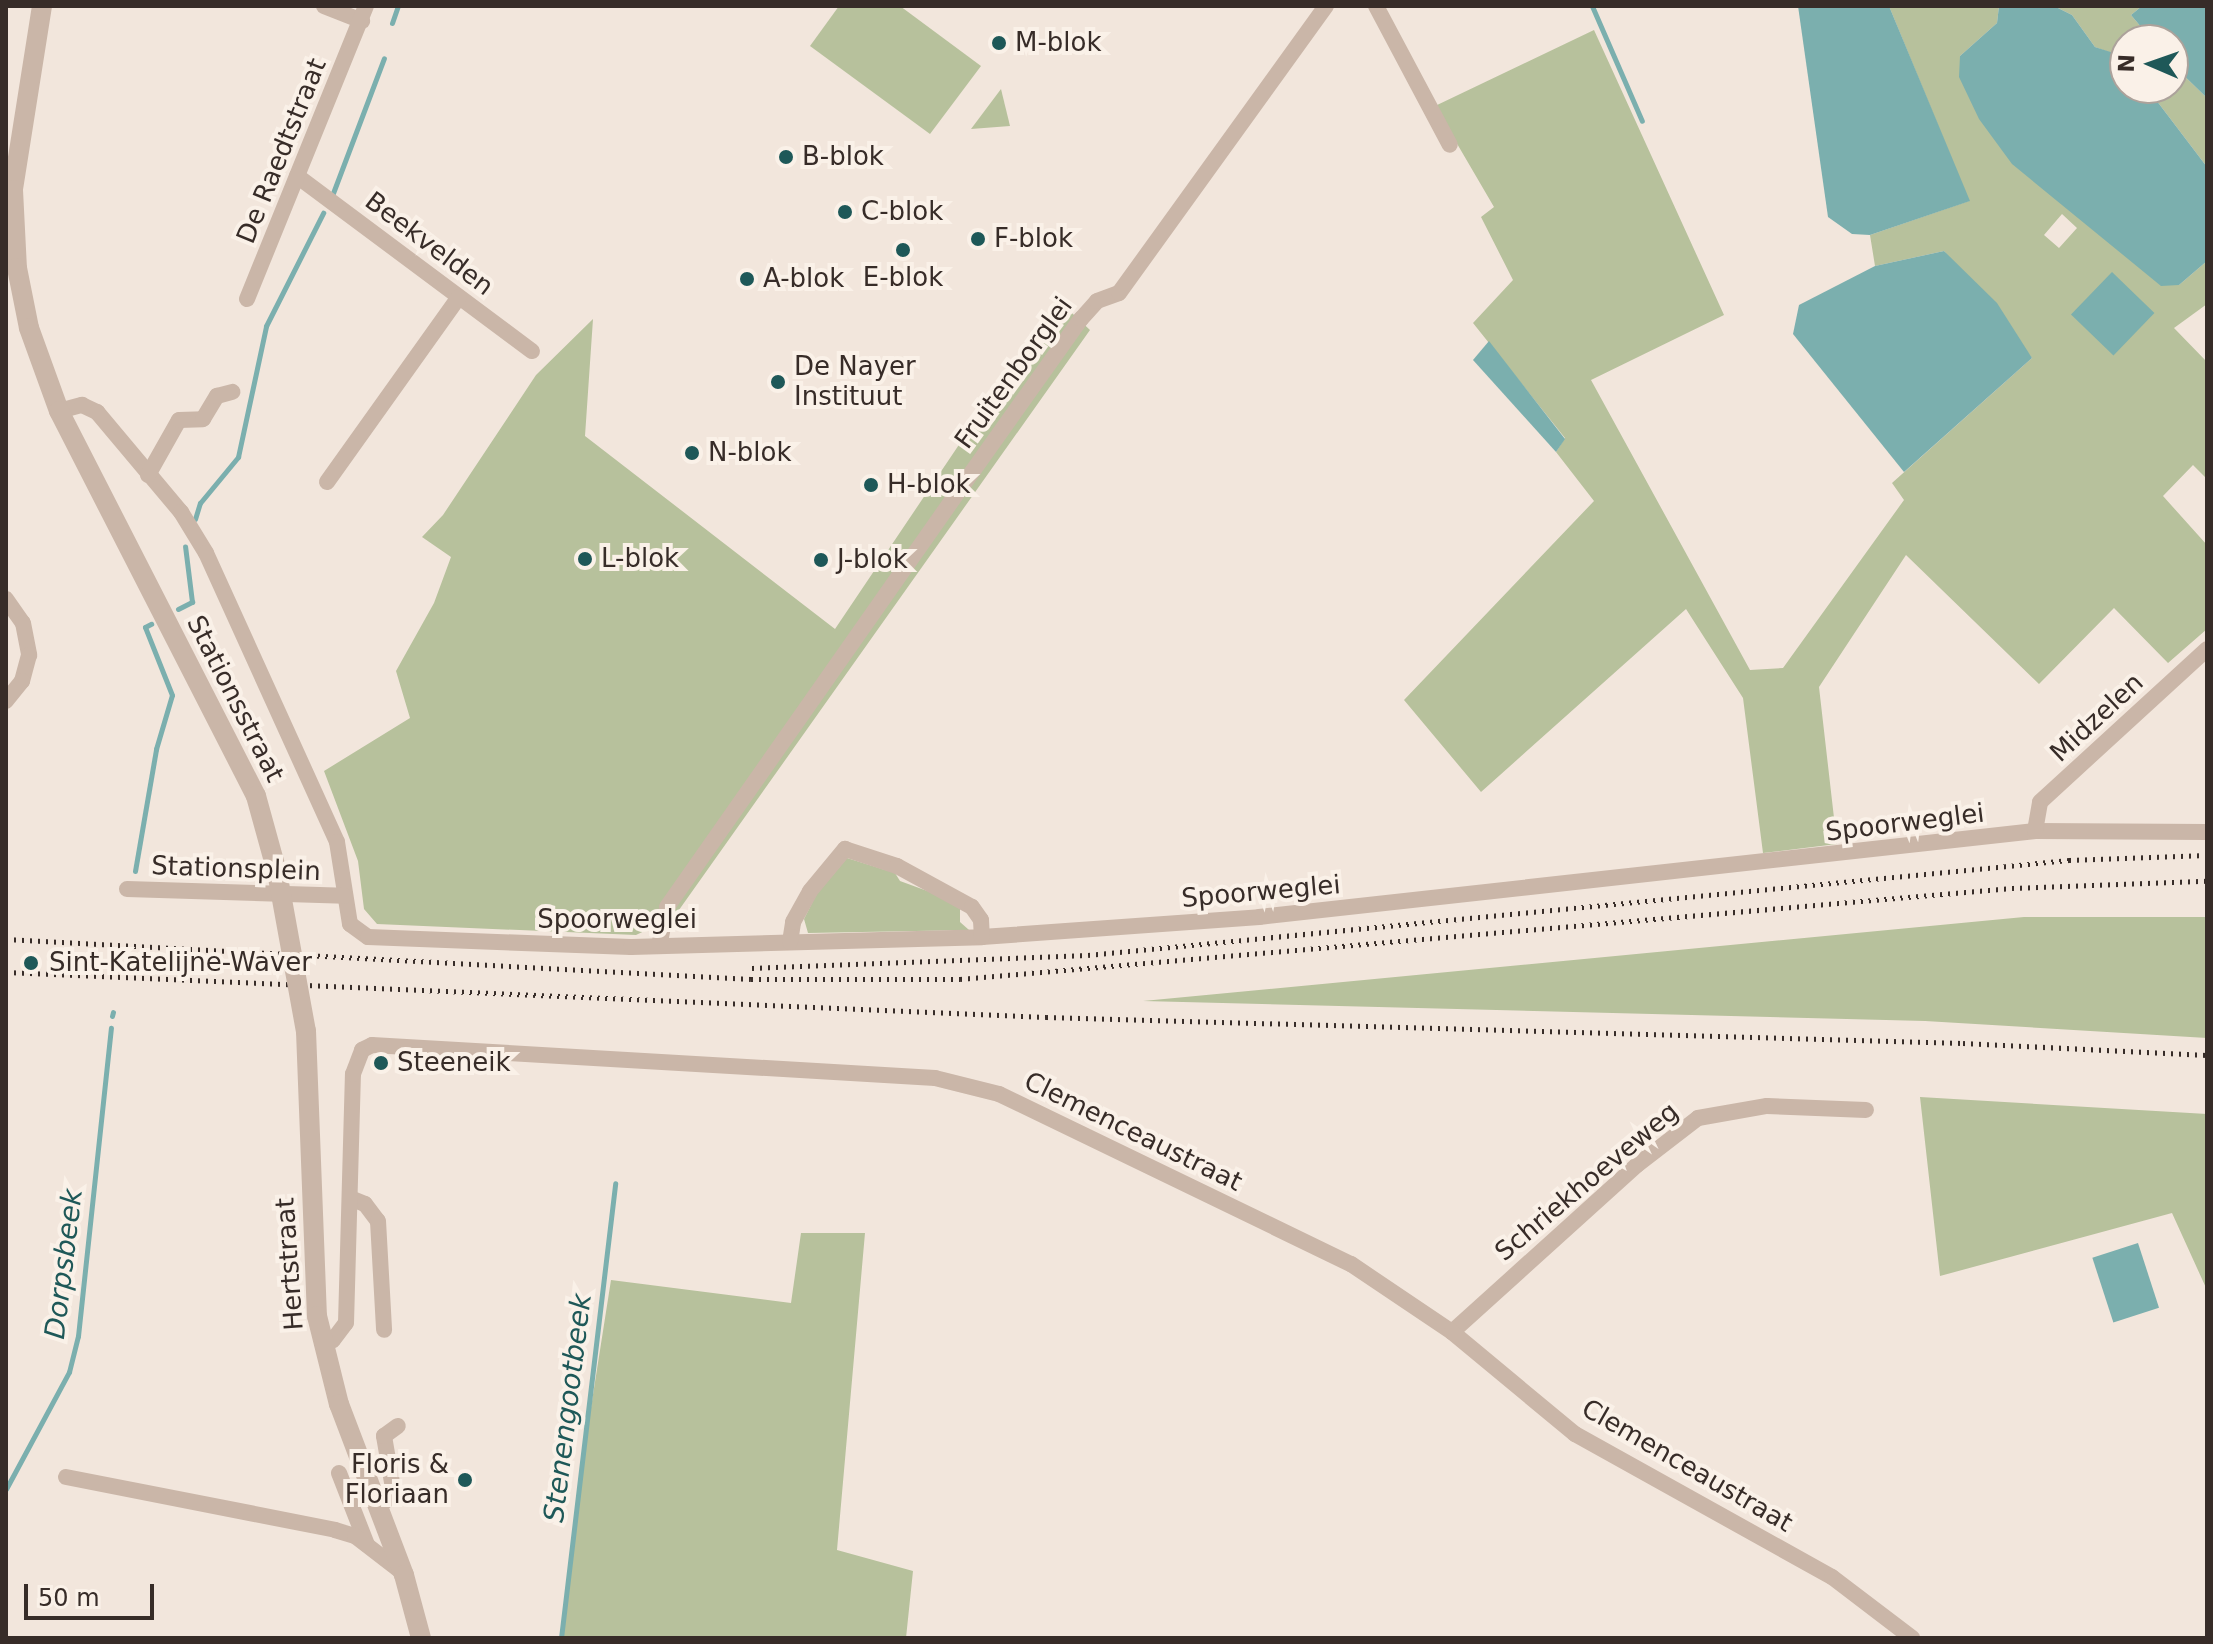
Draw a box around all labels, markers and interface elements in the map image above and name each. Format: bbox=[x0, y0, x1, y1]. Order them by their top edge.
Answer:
north arrow bbox=[2109, 24, 2189, 104]
place label: M-blok bbox=[1015, 27, 1102, 59]
marker: M-blok bbox=[990, 34, 1008, 52]
street label: De Raedtstraat bbox=[231, 54, 333, 248]
text: N bbox=[2114, 54, 2139, 73]
place label: B-blok bbox=[802, 141, 884, 173]
marker: B-blok bbox=[777, 148, 795, 166]
street label: Beekvelden bbox=[359, 186, 499, 302]
place label: C-blok bbox=[861, 196, 943, 228]
marker: C-blok bbox=[836, 203, 854, 221]
place label: F-blok bbox=[994, 223, 1073, 255]
marker: F-blok bbox=[969, 230, 987, 248]
marker: E-blok bbox=[894, 241, 912, 259]
place label: E-blok bbox=[863, 262, 943, 294]
place label: A-blok bbox=[763, 263, 844, 295]
marker: A-blok bbox=[738, 270, 756, 288]
street label: Fruitenborglei bbox=[949, 291, 1079, 455]
place label: De Nayer Instituut bbox=[794, 351, 916, 412]
marker: De Nayer Instituut bbox=[769, 373, 787, 391]
place label: N-blok bbox=[708, 437, 792, 469]
marker: N-blok bbox=[683, 444, 701, 462]
place label: H-blok bbox=[887, 469, 971, 501]
marker: H-blok bbox=[862, 476, 880, 494]
place label: L-blok bbox=[601, 543, 679, 575]
place label: J-blok bbox=[837, 544, 908, 576]
marker: L-blok bbox=[576, 550, 594, 568]
marker: J-blok bbox=[812, 551, 830, 569]
street label: Stationsstraat bbox=[180, 611, 290, 787]
street label: Midzelen bbox=[2044, 667, 2150, 769]
street label: Spoorweglei bbox=[1824, 798, 1986, 848]
street label: Stationsplein bbox=[151, 850, 321, 888]
street label: Spoorweglei bbox=[1180, 869, 1342, 915]
street label: Spoorweglei bbox=[537, 904, 697, 936]
place label: Sint-Katelijne-Waver bbox=[49, 947, 312, 979]
marker: Sint-Katelijne-Waver bbox=[20, 952, 42, 974]
place label: Steeneik bbox=[397, 1047, 510, 1079]
marker: Steeneik bbox=[372, 1054, 390, 1072]
street label: Clemenceaustraat bbox=[1019, 1066, 1247, 1198]
street label: Schriekhoeveweg bbox=[1489, 1096, 1685, 1268]
water label: Dorpsbeek bbox=[38, 1187, 90, 1341]
street label: Hertstraat bbox=[270, 1197, 310, 1331]
water label: Stenengootbeek bbox=[537, 1292, 599, 1524]
street label: Clemenceaustraat bbox=[1576, 1393, 1798, 1539]
place label: Floris & Floriaan bbox=[345, 1449, 449, 1510]
marker: Floris & Floriaan bbox=[456, 1471, 474, 1489]
scale bar bbox=[28, 1568, 158, 1618]
text: 50 m bbox=[38, 1584, 100, 1612]

